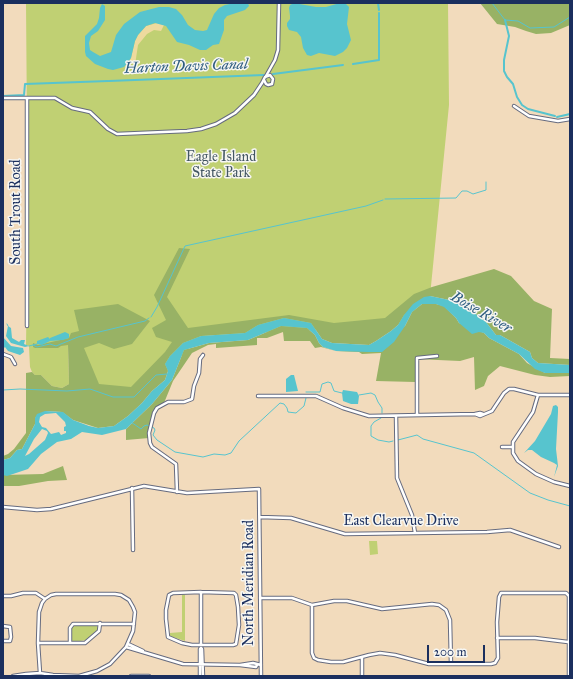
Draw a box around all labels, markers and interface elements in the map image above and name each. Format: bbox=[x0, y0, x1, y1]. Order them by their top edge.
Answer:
water label: Harton Davis Canal bbox=[124, 56, 248, 78]
park label: Eagle Island State Park bbox=[186, 150, 256, 182]
street label: South Trout Road bbox=[9, 159, 25, 265]
water label: Boise River bbox=[447, 288, 515, 338]
street label: East Clearvue Drive bbox=[344, 514, 458, 530]
street label: North Meridian Road bbox=[242, 520, 258, 646]
scale bar bbox=[429, 637, 487, 663]
text: 200 m bbox=[434, 645, 467, 659]

